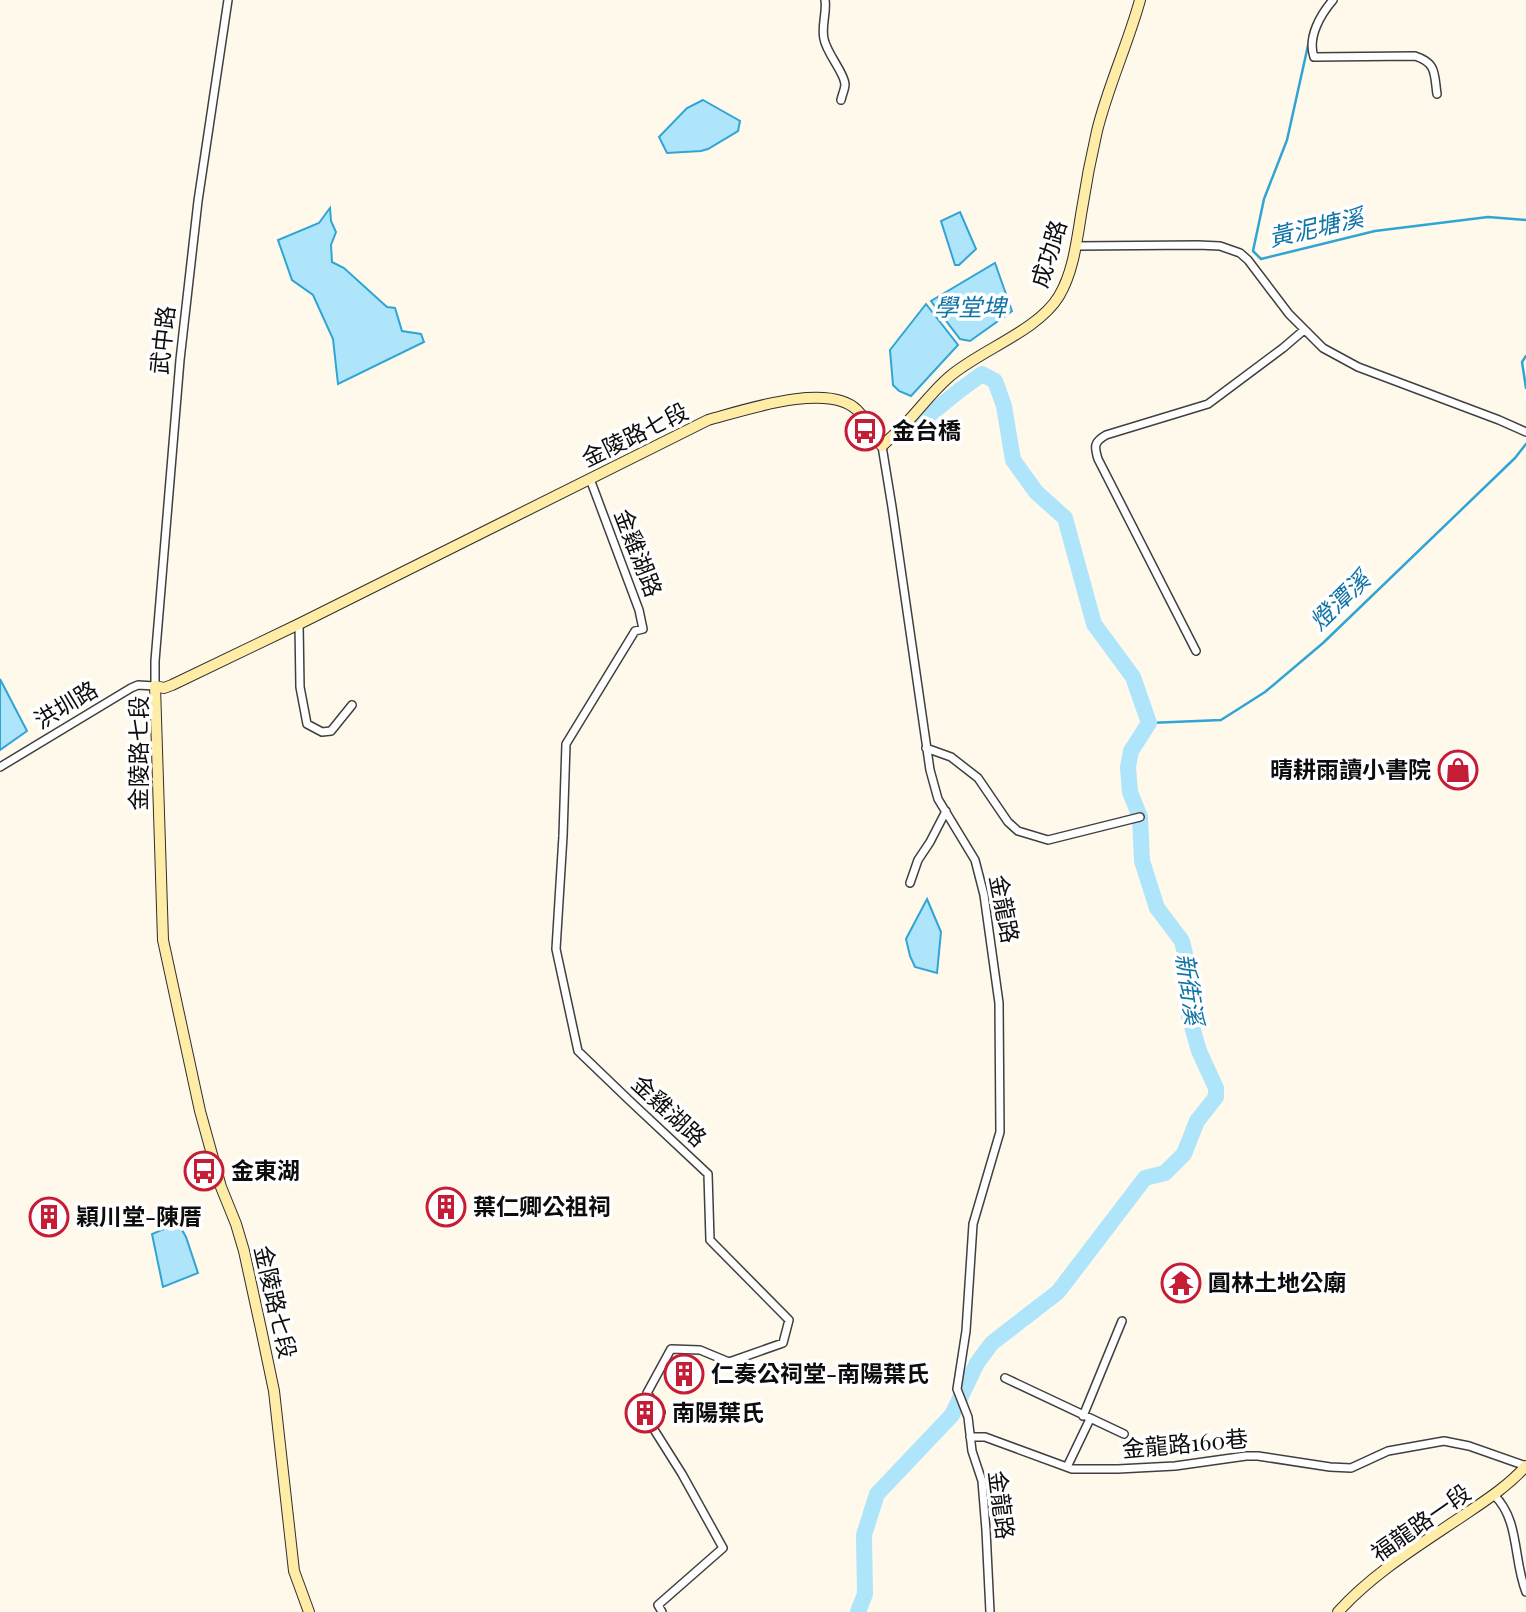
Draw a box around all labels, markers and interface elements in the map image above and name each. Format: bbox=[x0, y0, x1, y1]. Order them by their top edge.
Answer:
water label: 黃泥塘溪 bbox=[1265, 199, 1369, 252]
street label: 成功路 bbox=[1023, 216, 1072, 291]
water label: 學堂埤 bbox=[934, 290, 1009, 322]
street label: 武中路 bbox=[142, 304, 181, 376]
street label: 金陵路七段 bbox=[576, 395, 693, 473]
bus stop icon: 金台橋 bbox=[844, 410, 886, 452]
place label: 金台橋 bbox=[892, 414, 961, 445]
street label: 金雞湖路 bbox=[608, 504, 670, 601]
water label: 燈潭溪 bbox=[1302, 561, 1378, 636]
street label: 洪圳路 bbox=[28, 673, 103, 735]
street label: 金陵路七段 bbox=[122, 696, 153, 811]
shop icon: 晴耕雨讀小書院 bbox=[1437, 749, 1479, 791]
place label: 晴耕雨讀小書院 bbox=[1270, 753, 1431, 784]
street label: 金龍路 bbox=[984, 872, 1027, 946]
water label: 新街溪 bbox=[1170, 951, 1212, 1030]
street label: 金雞湖路 bbox=[626, 1067, 714, 1153]
bus stop icon: 金東湖 bbox=[183, 1150, 225, 1192]
place label: 金東湖 bbox=[231, 1154, 300, 1185]
building icon: 葉仁卿公祖祠 bbox=[425, 1186, 467, 1228]
place label: 葉仁卿公祖祠 bbox=[473, 1190, 611, 1221]
building icon: 穎川堂-陳厝 bbox=[28, 1196, 70, 1238]
place label: 穎川堂-陳厝 bbox=[76, 1200, 202, 1231]
street label: 金陵路七段 bbox=[248, 1242, 304, 1361]
temple icon: 圓林土地公廟 bbox=[1160, 1262, 1202, 1304]
place label: 圓林土地公廟 bbox=[1208, 1266, 1346, 1297]
building icon: 仁奏公祠堂-南陽葉氏 bbox=[663, 1353, 705, 1395]
place label: 仁奏公祠堂-南陽葉氏 bbox=[711, 1357, 929, 1388]
building icon: 南陽葉氏 bbox=[624, 1392, 666, 1434]
place label: 南陽葉氏 bbox=[672, 1396, 764, 1427]
street label: 金龍路160巷 bbox=[1121, 1422, 1249, 1463]
street label: 金龍路 bbox=[983, 1469, 1022, 1541]
street label: 福龍路一段 bbox=[1364, 1476, 1476, 1567]

